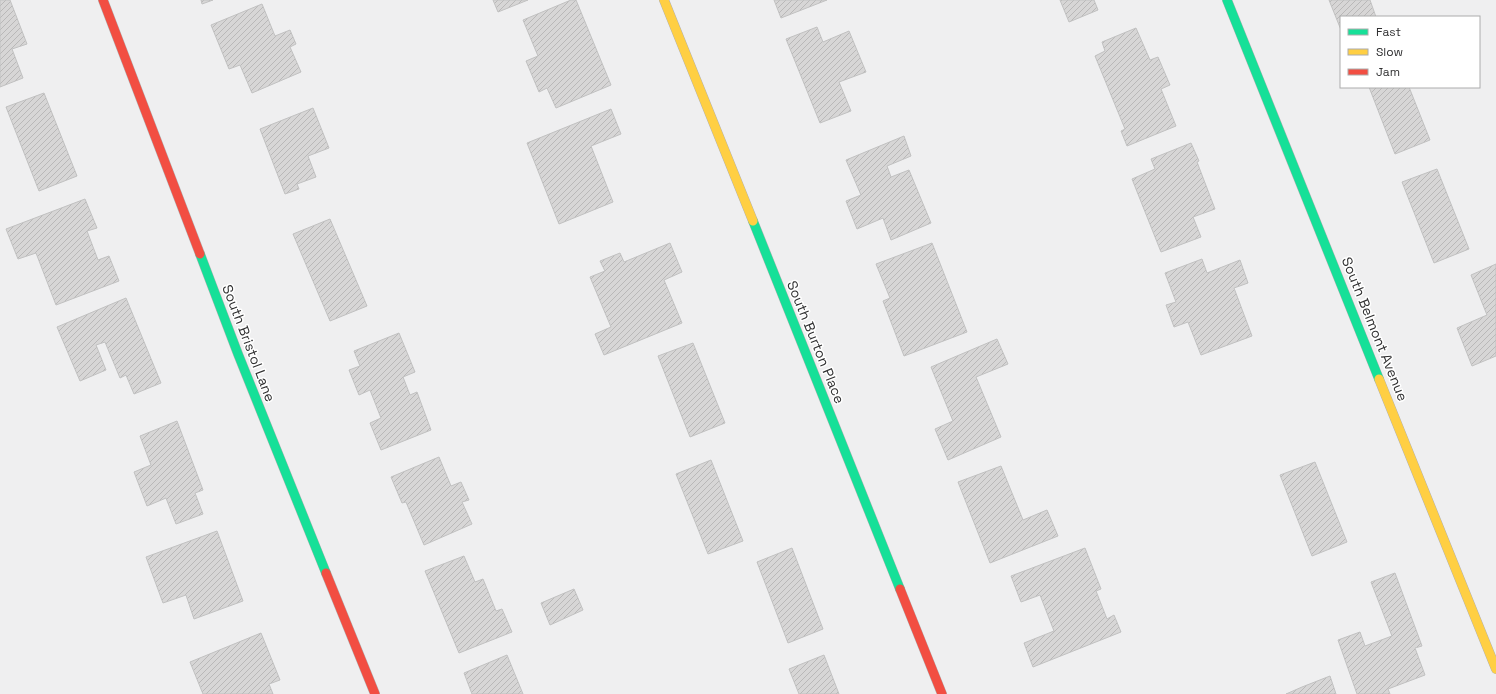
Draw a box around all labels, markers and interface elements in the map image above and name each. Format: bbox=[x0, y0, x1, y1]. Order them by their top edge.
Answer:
legend bbox=[1340, 16, 1480, 88]
text: Fast bbox=[1376, 24, 1401, 40]
text: Slow bbox=[1376, 44, 1403, 60]
text: Jam bbox=[1376, 64, 1400, 80]
street label: South Belmont Avenue bbox=[1338, 254, 1412, 404]
street label: South Burton Place bbox=[783, 278, 849, 406]
street label: South Bristol Lane bbox=[218, 282, 280, 404]

